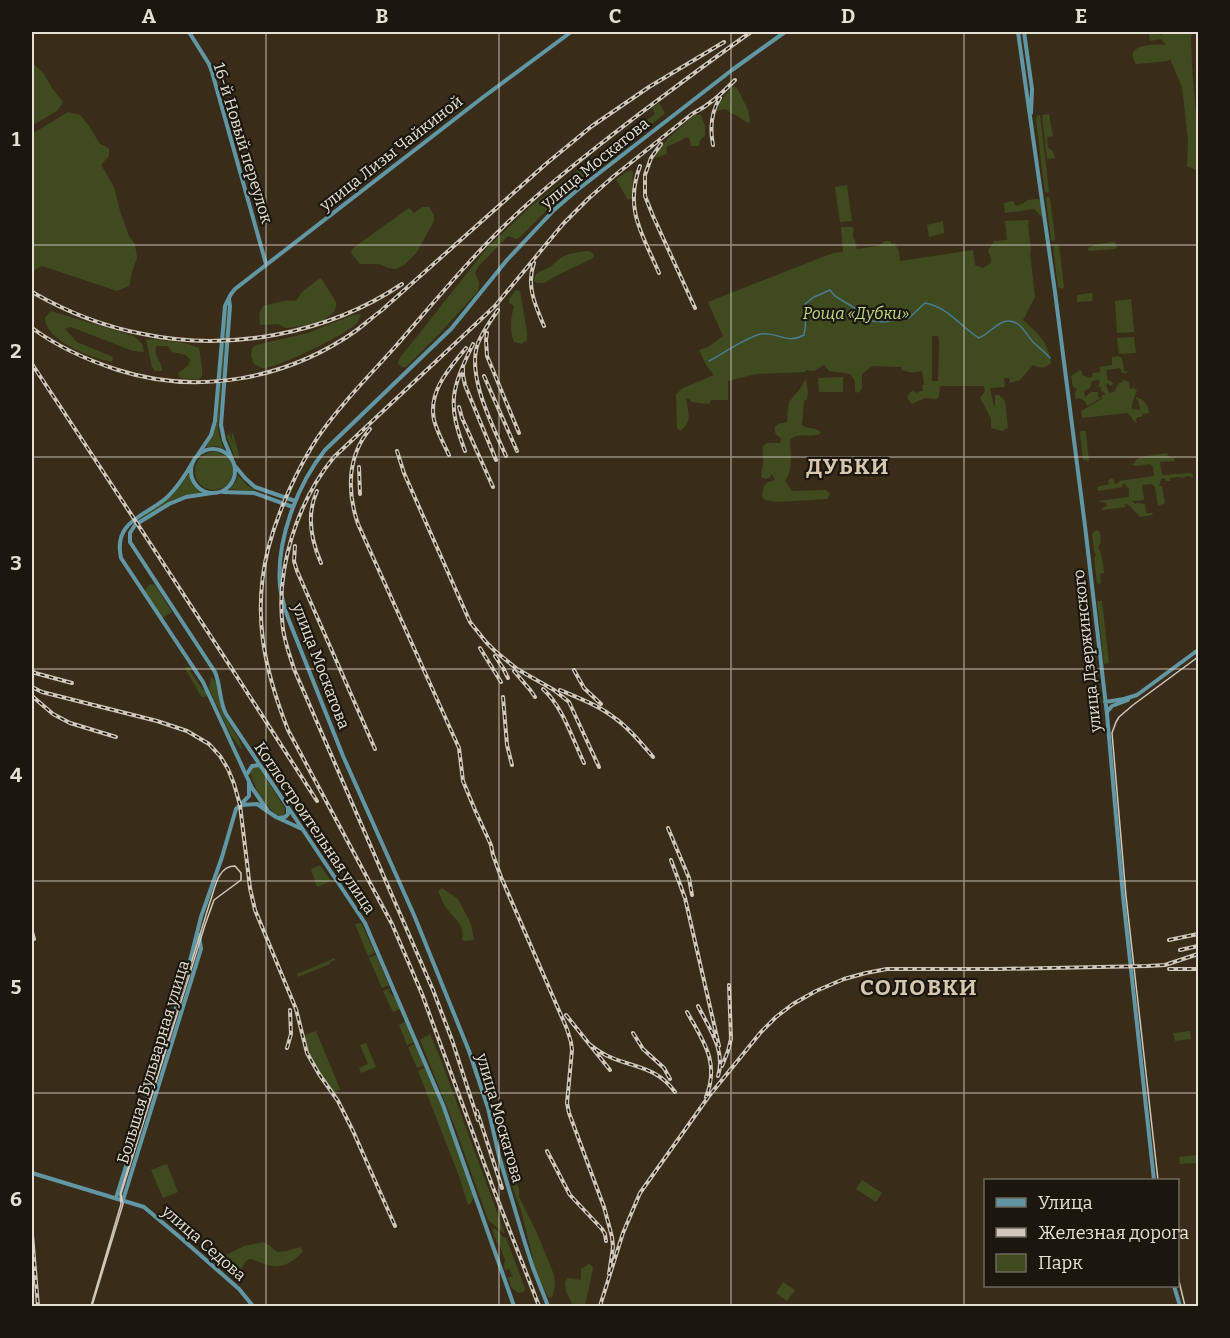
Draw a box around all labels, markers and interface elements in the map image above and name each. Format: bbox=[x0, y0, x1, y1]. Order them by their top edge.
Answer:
text: A bbox=[142, 4, 157, 28]
text: B bbox=[376, 4, 389, 28]
text: C bbox=[609, 4, 621, 28]
text: D bbox=[841, 4, 855, 28]
text: E bbox=[1075, 4, 1087, 28]
street label: 16-й Новый переулок bbox=[209, 60, 277, 226]
street label: улица Лизы Чайкиной bbox=[315, 91, 466, 215]
street label: улица Москатова bbox=[536, 113, 653, 213]
text: 1 bbox=[12, 127, 21, 151]
park label: Роща «Дубки» bbox=[803, 304, 909, 323]
text: 2 bbox=[10, 339, 22, 363]
district label: ДУБКИ bbox=[806, 453, 890, 480]
text: 3 bbox=[10, 551, 22, 575]
street label: улица Дзержинского bbox=[1069, 569, 1105, 734]
street label: улица Москатова bbox=[288, 599, 354, 732]
street label: Котлостроительная улица bbox=[250, 738, 380, 918]
text: 4 bbox=[10, 763, 22, 787]
street label: Большая Бульварная улица bbox=[113, 958, 193, 1166]
district label: СОЛОВКИ bbox=[860, 974, 978, 1001]
text: 5 bbox=[11, 975, 22, 999]
street label: улица Москатова bbox=[472, 1050, 528, 1185]
legend bbox=[984, 1179, 1179, 1287]
text: 6 bbox=[10, 1187, 22, 1211]
text: Улица bbox=[1038, 1192, 1093, 1214]
street label: улица Седова bbox=[157, 1201, 250, 1285]
text: Железная дорога bbox=[1038, 1222, 1189, 1244]
text: Парк bbox=[1038, 1252, 1083, 1274]

